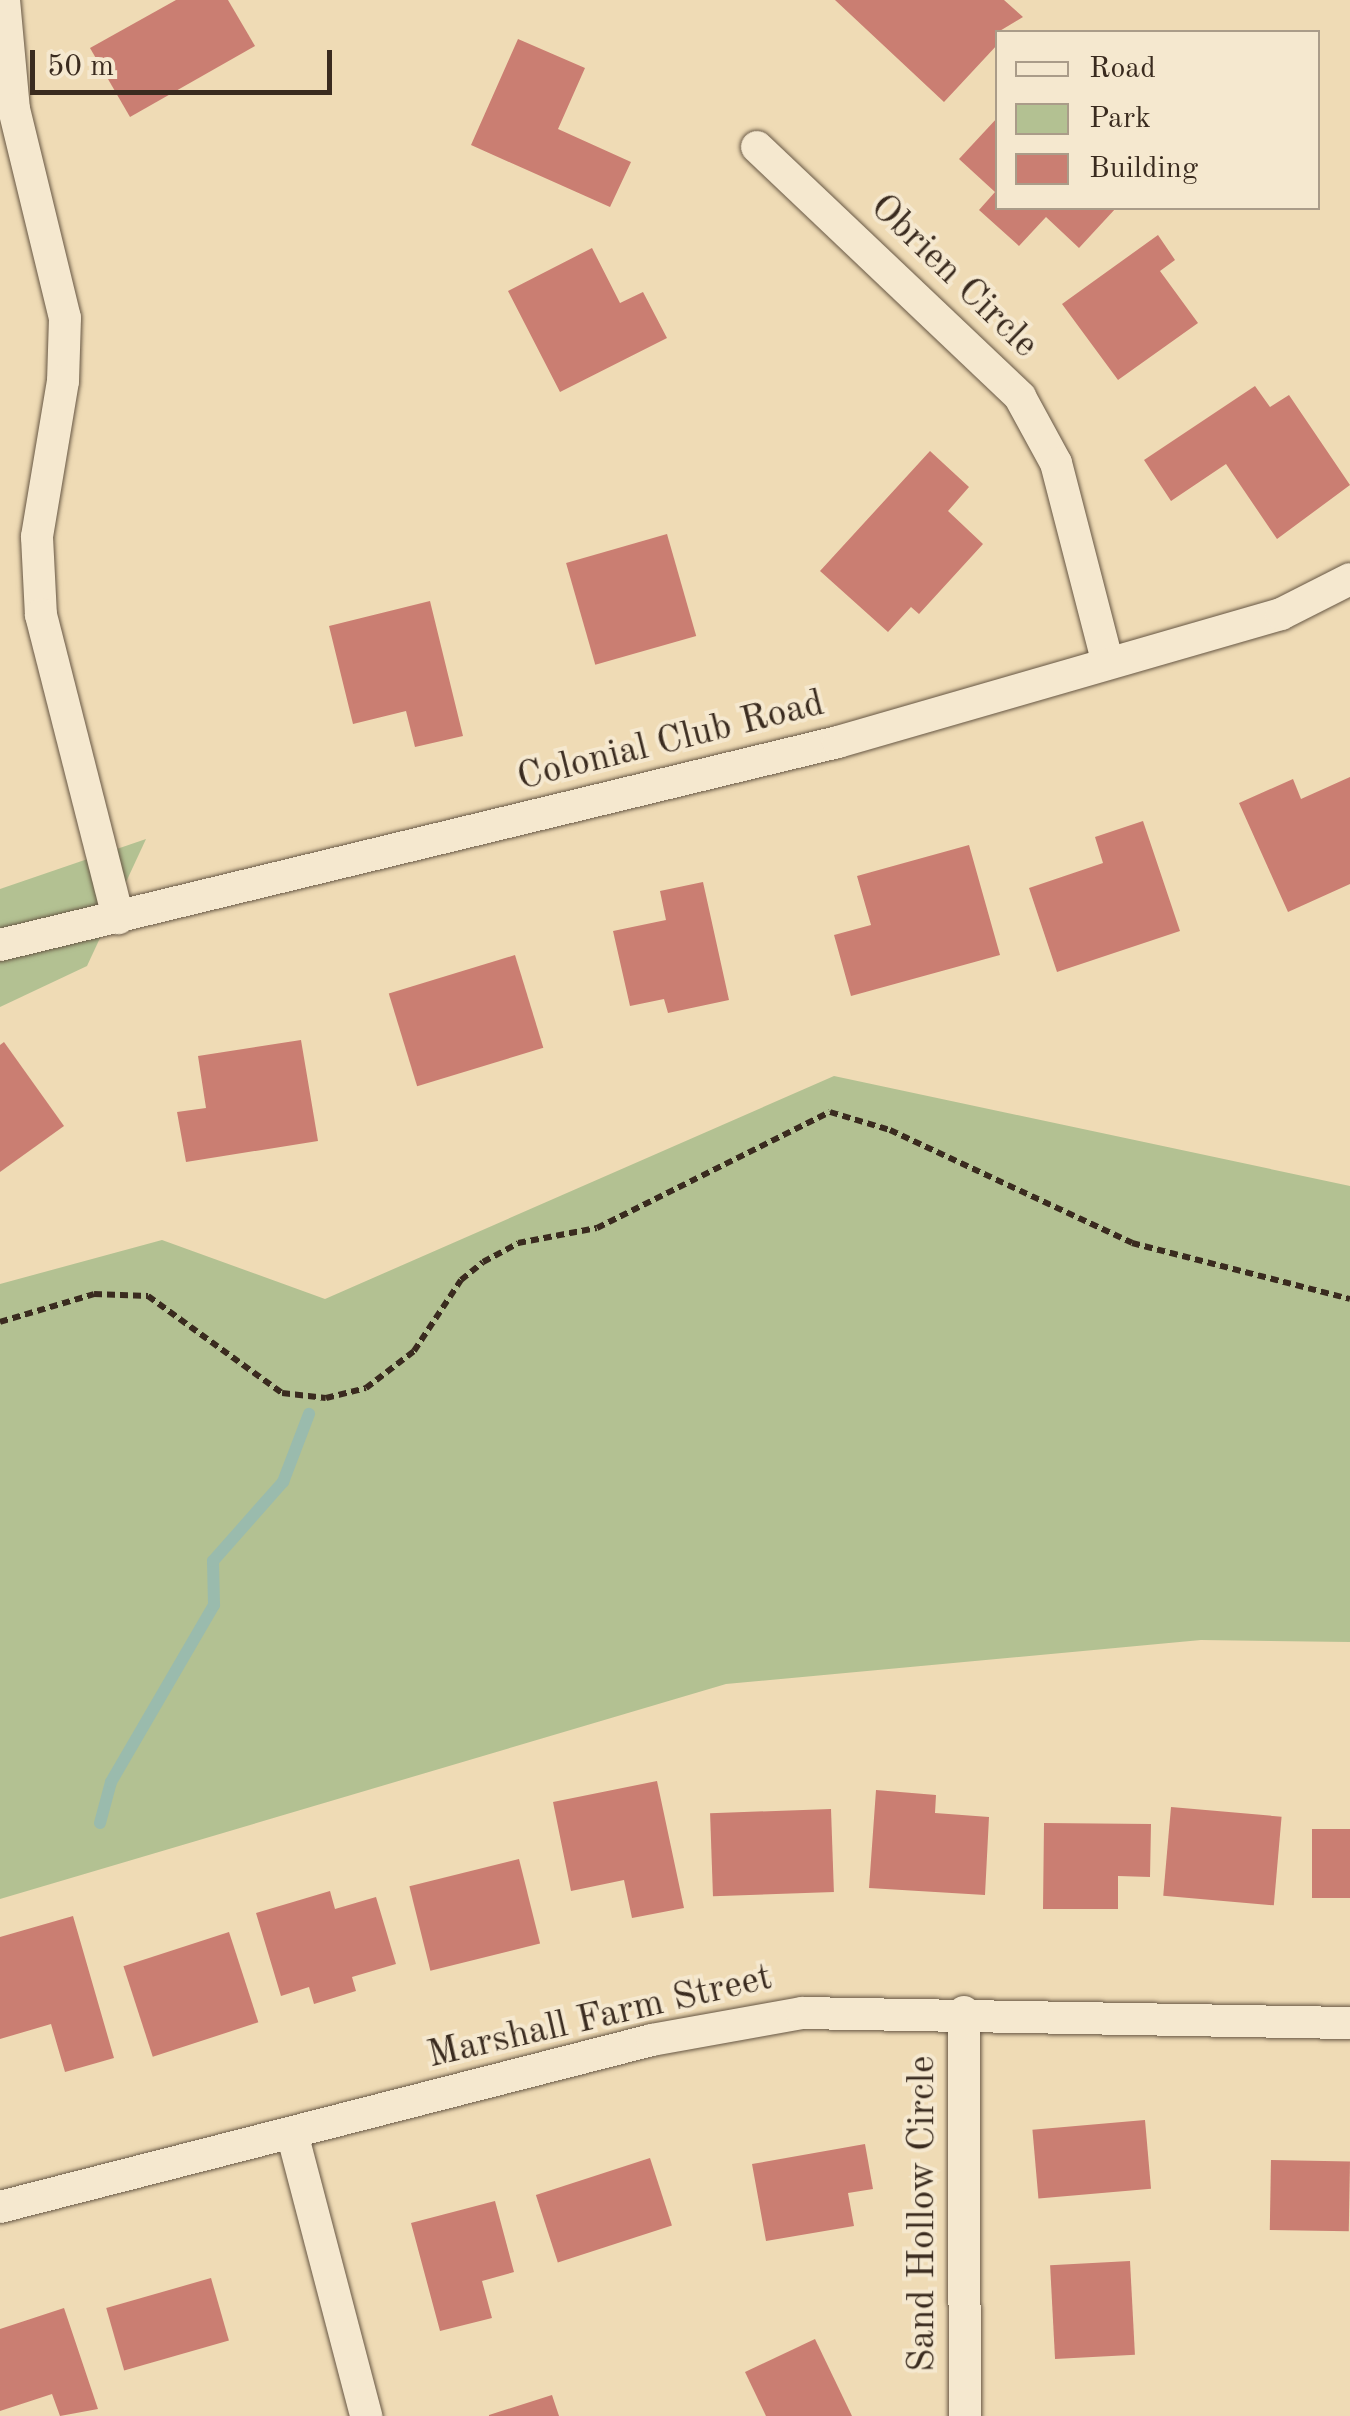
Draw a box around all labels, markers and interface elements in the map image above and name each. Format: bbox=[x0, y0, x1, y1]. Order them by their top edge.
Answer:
scale bar bbox=[35, 30, 338, 92]
legend bbox=[995, 30, 1320, 210]
text: 50 m bbox=[47, 52, 114, 82]
text: Road bbox=[1089, 54, 1156, 84]
text: Park bbox=[1089, 104, 1151, 134]
text: Building bbox=[1089, 154, 1198, 184]
street label: Obrien Circle bbox=[859, 186, 1047, 368]
street label: Colonial Club Road bbox=[513, 682, 829, 802]
street label: Marshall Farm Street bbox=[423, 1956, 777, 2080]
street label: Sand Hollow Circle bbox=[901, 2056, 947, 2372]

